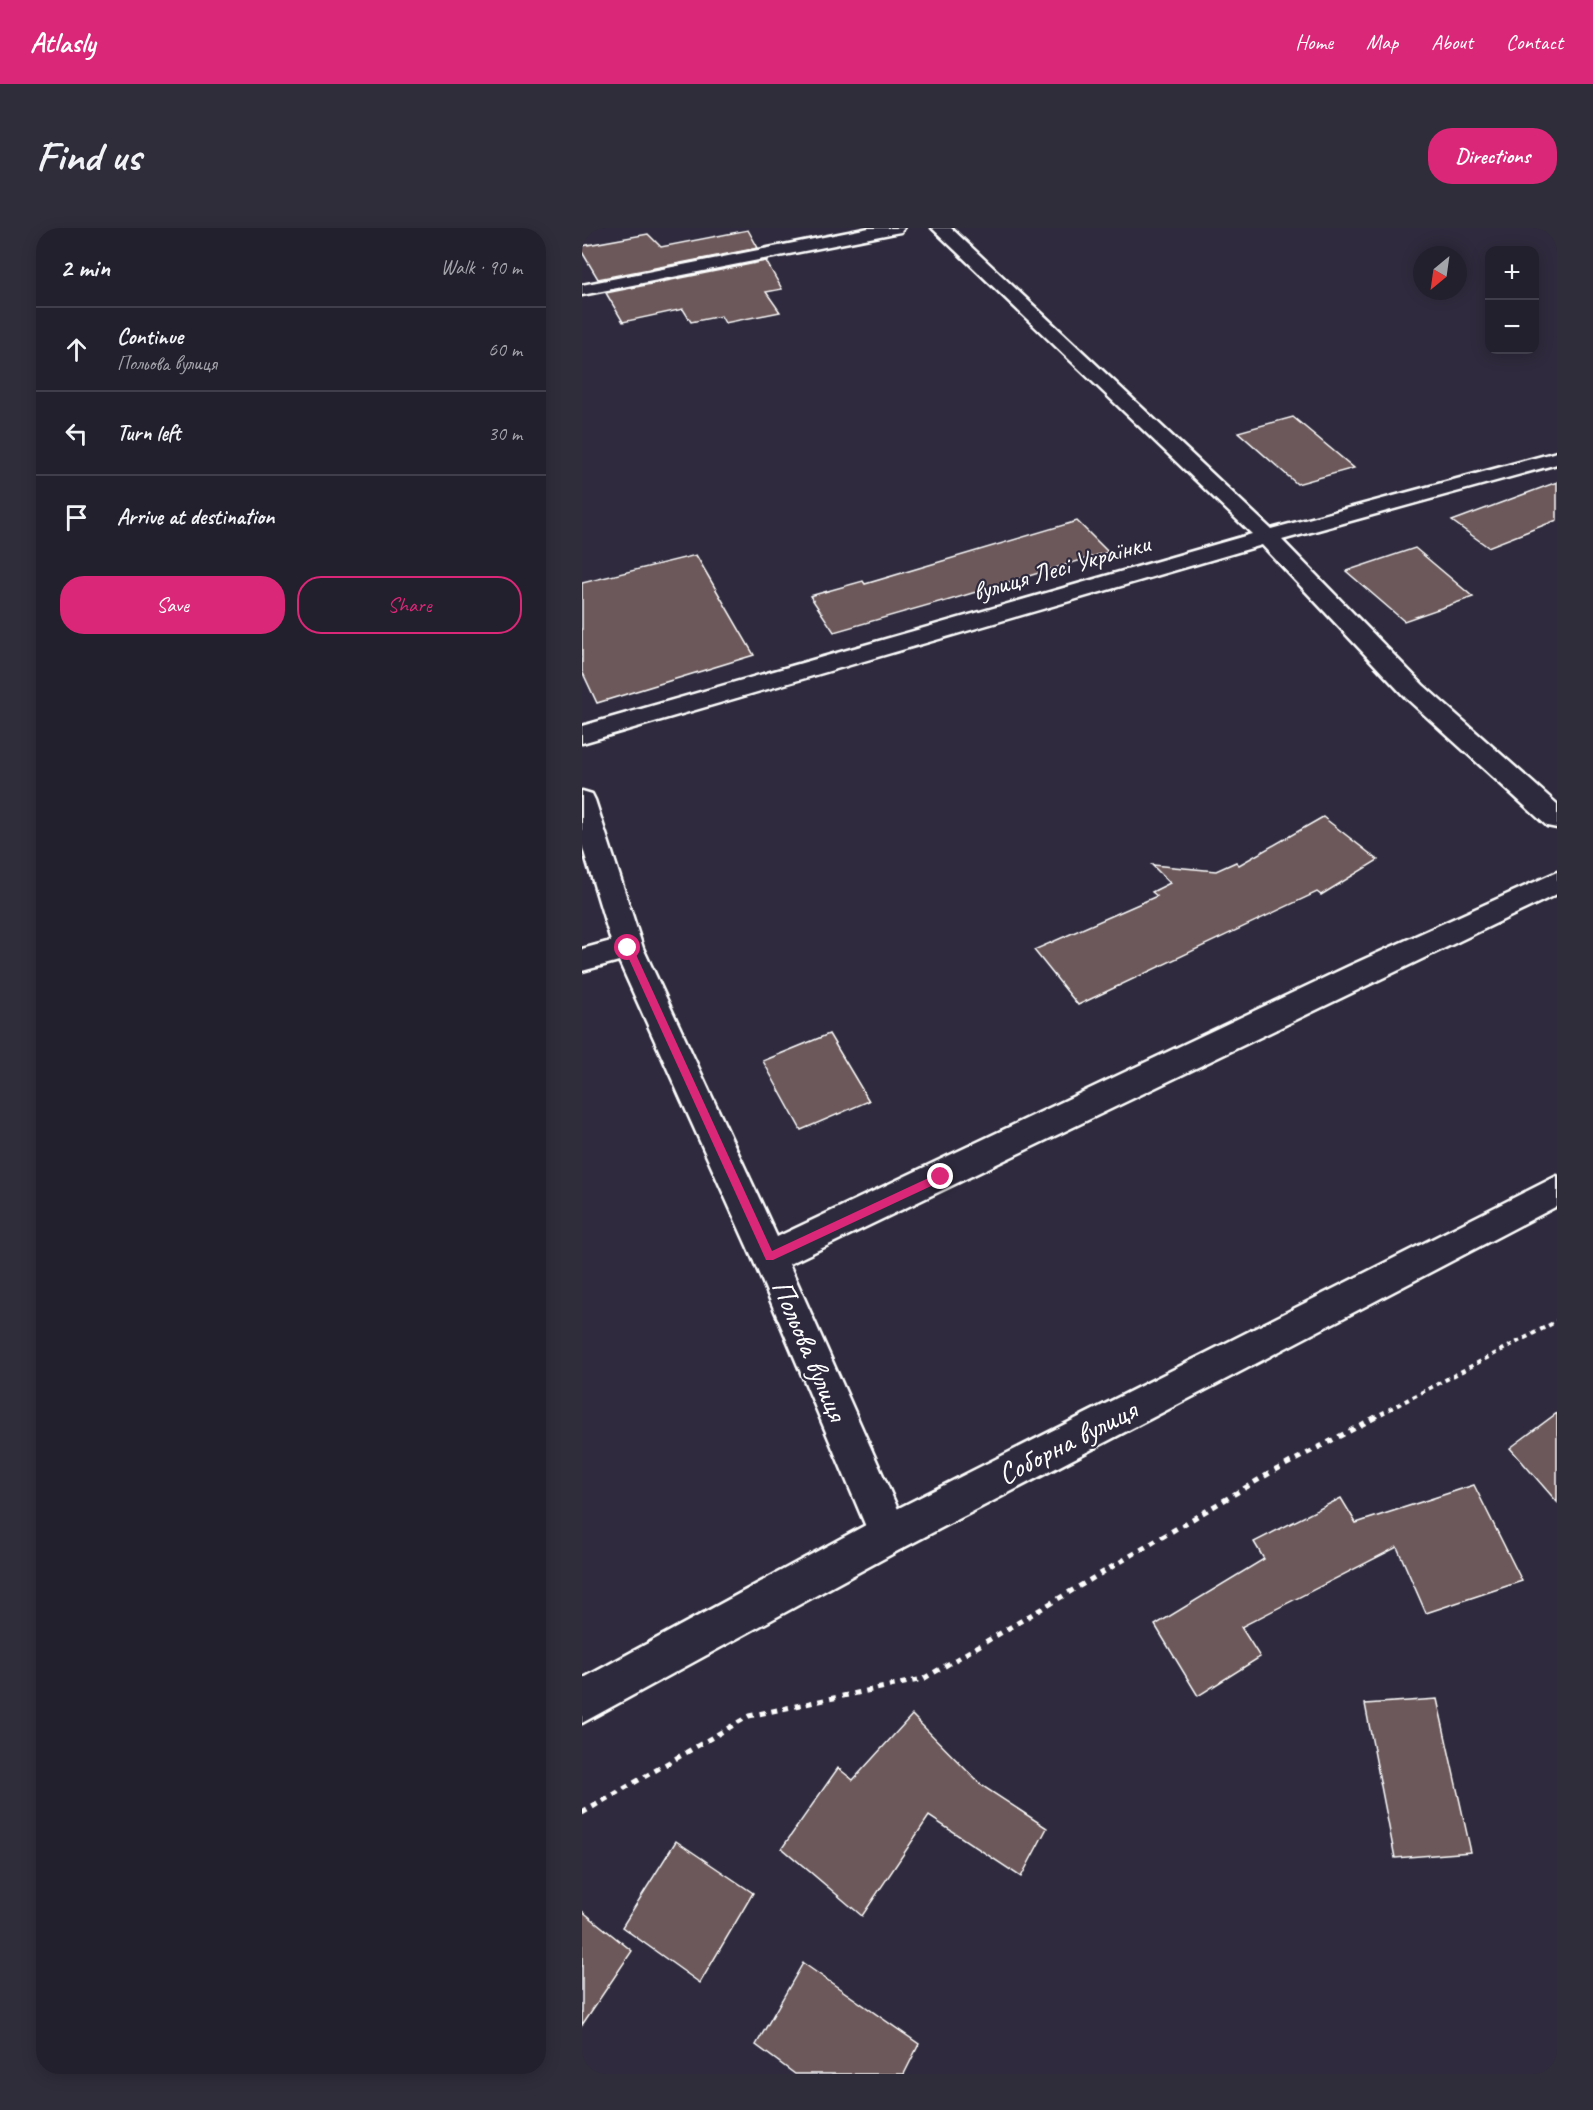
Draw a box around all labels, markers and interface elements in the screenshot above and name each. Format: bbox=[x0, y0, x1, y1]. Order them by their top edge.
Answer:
text: Atlasly bbox=[30, 25, 95, 60]
text: Home bbox=[1295, 29, 1333, 55]
text: Map bbox=[1366, 29, 1398, 55]
text: About bbox=[1431, 29, 1473, 55]
text: Contact bbox=[1506, 29, 1563, 55]
button: Directions bbox=[1428, 128, 1557, 184]
text: Find us bbox=[36, 130, 141, 183]
north arrow bbox=[1413, 246, 1467, 300]
map controls bbox=[1485, 246, 1539, 354]
button: + bbox=[1485, 246, 1539, 300]
text: 2 min bbox=[60, 251, 110, 284]
text: Walk · 90 m bbox=[441, 255, 522, 280]
button: − bbox=[1485, 300, 1539, 354]
text: Continue bbox=[117, 323, 183, 351]
icon: ahead bbox=[60, 333, 93, 366]
text: 60 m bbox=[488, 337, 522, 362]
text: Польова вулиця bbox=[117, 351, 217, 376]
icon: left bbox=[60, 417, 93, 450]
text: Turn left bbox=[117, 419, 181, 447]
text: 30 m bbox=[488, 421, 522, 446]
icon: arrive bbox=[60, 501, 93, 534]
text: Arrive at destination bbox=[117, 503, 274, 531]
street label: вулиця Лесі Українки bbox=[969, 526, 1155, 608]
button: Save bbox=[60, 576, 285, 634]
button: Share bbox=[297, 576, 522, 634]
route start bbox=[614, 934, 640, 960]
route end bbox=[927, 1163, 953, 1189]
street label: Польова вулиця bbox=[763, 1274, 858, 1429]
street label: Соборна вулиця bbox=[991, 1390, 1145, 1493]

